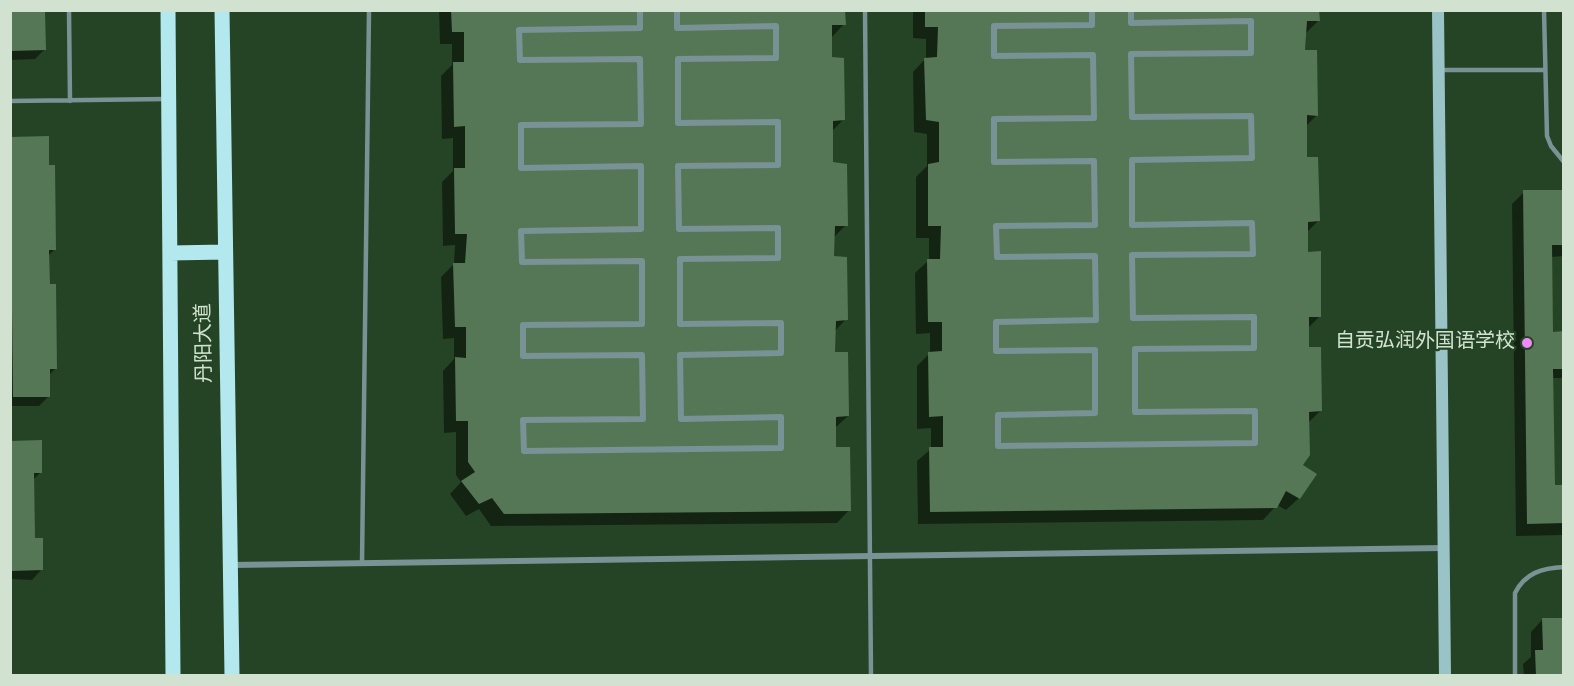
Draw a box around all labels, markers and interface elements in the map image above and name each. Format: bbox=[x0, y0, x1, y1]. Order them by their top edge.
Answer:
street label: 丹阳大道 bbox=[193, 303, 219, 383]
place label: 自贡弘润外国语学校 bbox=[1335, 331, 1515, 355]
marker: 自贡弘润外国语学校 bbox=[1520, 336, 1534, 350]

